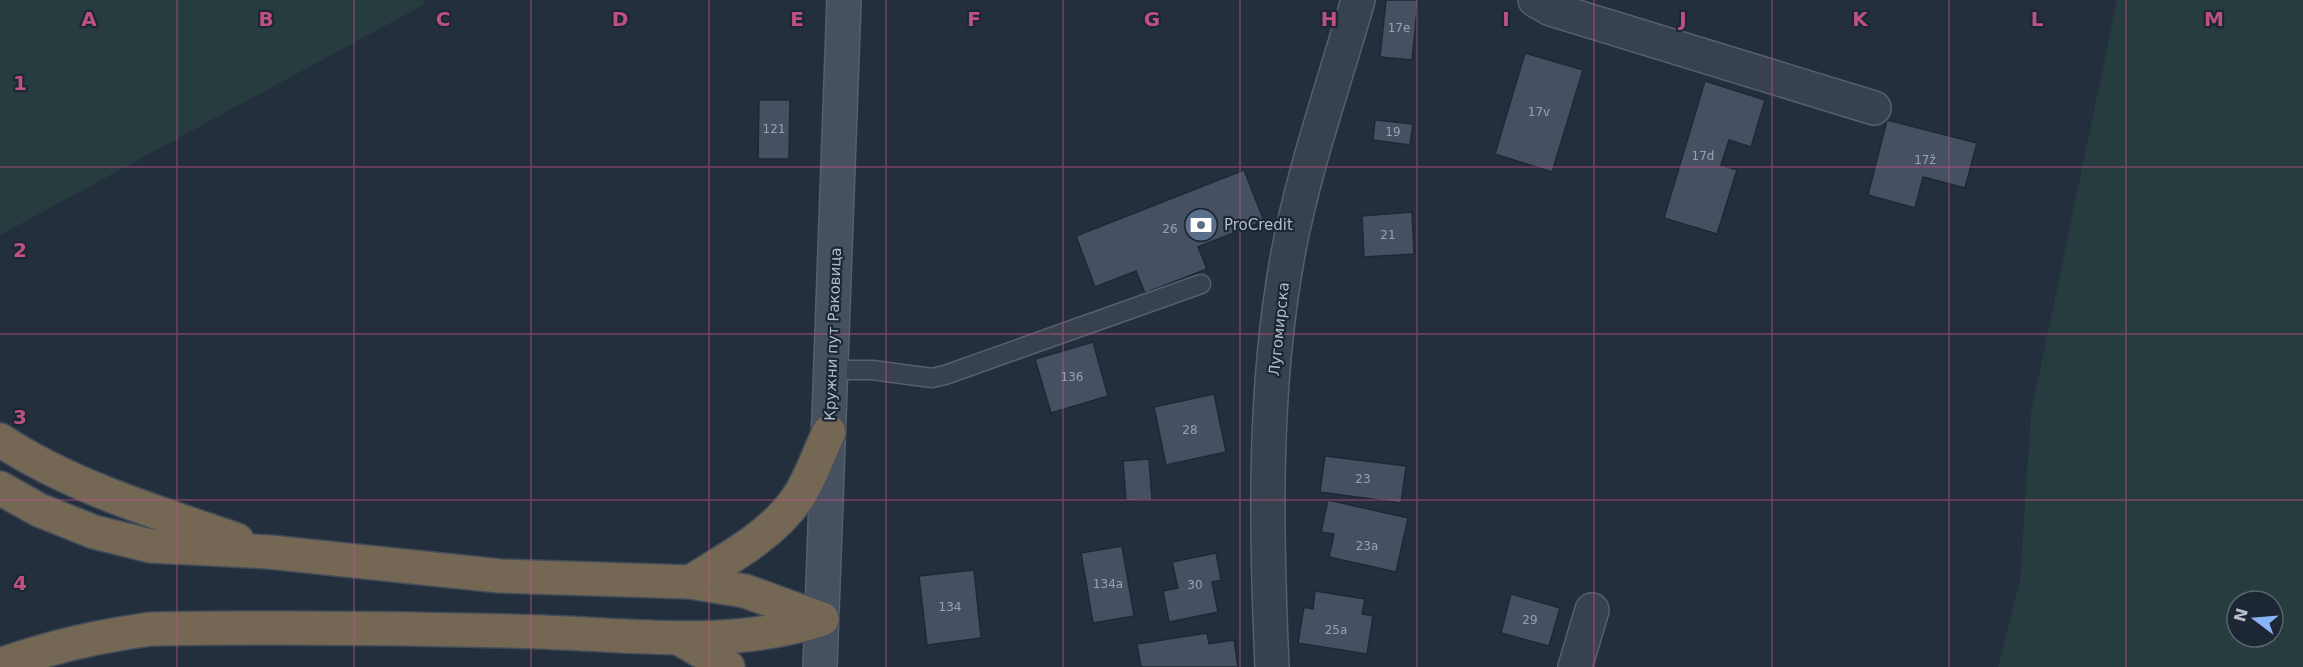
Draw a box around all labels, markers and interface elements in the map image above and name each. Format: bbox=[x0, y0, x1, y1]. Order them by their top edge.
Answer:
text: A bbox=[81, 7, 97, 31]
text: B bbox=[258, 7, 274, 31]
text: C bbox=[436, 7, 450, 31]
text: D bbox=[612, 7, 628, 31]
text: E bbox=[790, 7, 804, 31]
text: F bbox=[967, 7, 981, 31]
text: G bbox=[1144, 7, 1160, 31]
text: H bbox=[1321, 7, 1337, 31]
text: I bbox=[1502, 7, 1510, 31]
text: J bbox=[1677, 7, 1687, 31]
text: K bbox=[1852, 7, 1869, 31]
text: L bbox=[2031, 7, 2044, 31]
text: M bbox=[2204, 7, 2224, 31]
house number: 17e bbox=[1388, 21, 1410, 35]
text: 1 bbox=[13, 71, 27, 95]
house number: 17v bbox=[1528, 105, 1550, 119]
house number: 121 bbox=[763, 122, 785, 136]
house number: 19 bbox=[1385, 125, 1401, 139]
house number: 17d bbox=[1692, 149, 1714, 163]
house number: 17ž bbox=[1914, 153, 1936, 167]
bank icon: ProCredit bbox=[1183, 207, 1219, 243]
place label: ProCredit bbox=[1224, 216, 1293, 234]
house number: 26 bbox=[1162, 222, 1178, 236]
house number: 21 bbox=[1380, 228, 1396, 242]
text: 2 bbox=[13, 238, 27, 262]
street label: Кружни пут Раковица bbox=[821, 247, 845, 421]
street label: Лугомирска bbox=[1265, 281, 1293, 377]
house number: 136 bbox=[1061, 370, 1083, 384]
text: 3 bbox=[13, 405, 27, 429]
house number: 28 bbox=[1182, 423, 1198, 437]
house number: 23 bbox=[1355, 472, 1371, 486]
house number: 23a bbox=[1356, 539, 1378, 553]
text: 4 bbox=[13, 571, 27, 595]
house number: 134a bbox=[1093, 577, 1123, 591]
house number: 30 bbox=[1187, 578, 1203, 592]
north arrow bbox=[2225, 589, 2285, 649]
house number: 134 bbox=[939, 600, 961, 614]
text: N bbox=[2230, 606, 2252, 624]
house number: 29 bbox=[1522, 613, 1538, 627]
house number: 25a bbox=[1325, 623, 1347, 637]

